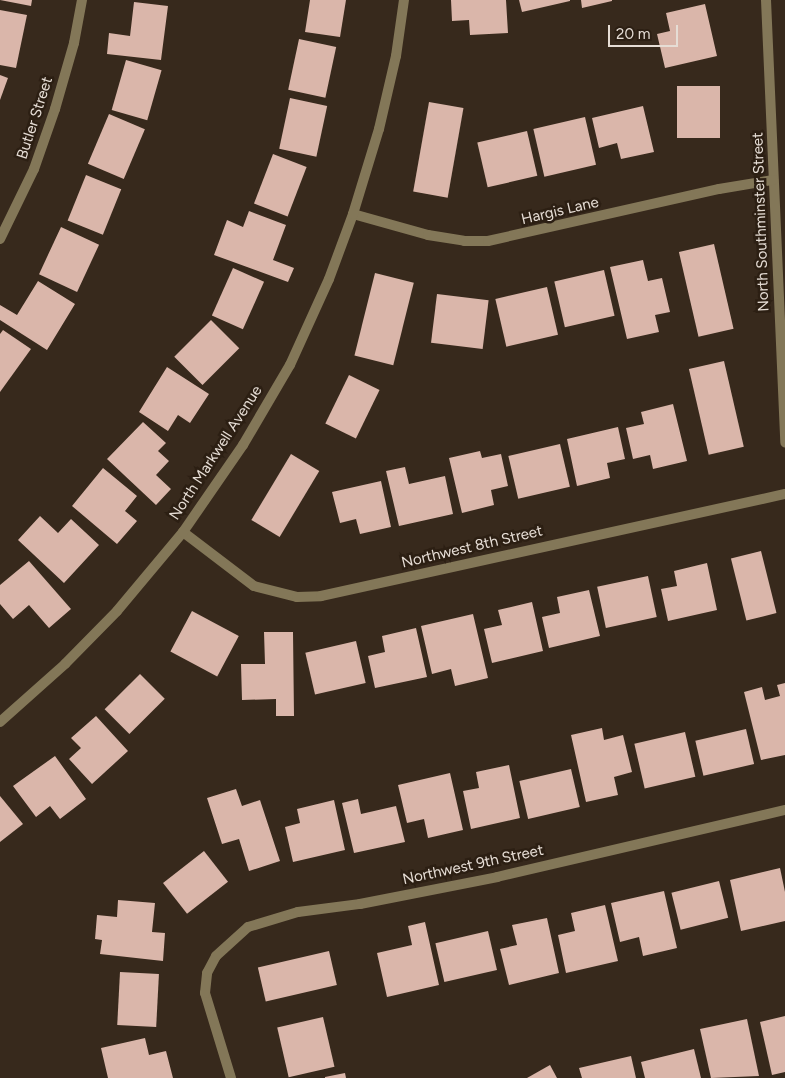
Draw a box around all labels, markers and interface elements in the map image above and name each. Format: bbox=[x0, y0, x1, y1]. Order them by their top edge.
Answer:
scale bar bbox=[610, 15, 680, 47]
text: 20 m bbox=[616, 25, 650, 43]
street label: Butler Street bbox=[13, 75, 57, 161]
street label: North Southminster Street bbox=[749, 132, 773, 312]
street label: Hargis Lane bbox=[520, 193, 600, 229]
street label: North Markwell Avenue bbox=[166, 382, 266, 524]
street label: Northwest 8th Street bbox=[400, 522, 544, 572]
street label: Northwest 9th Street bbox=[401, 841, 545, 889]

